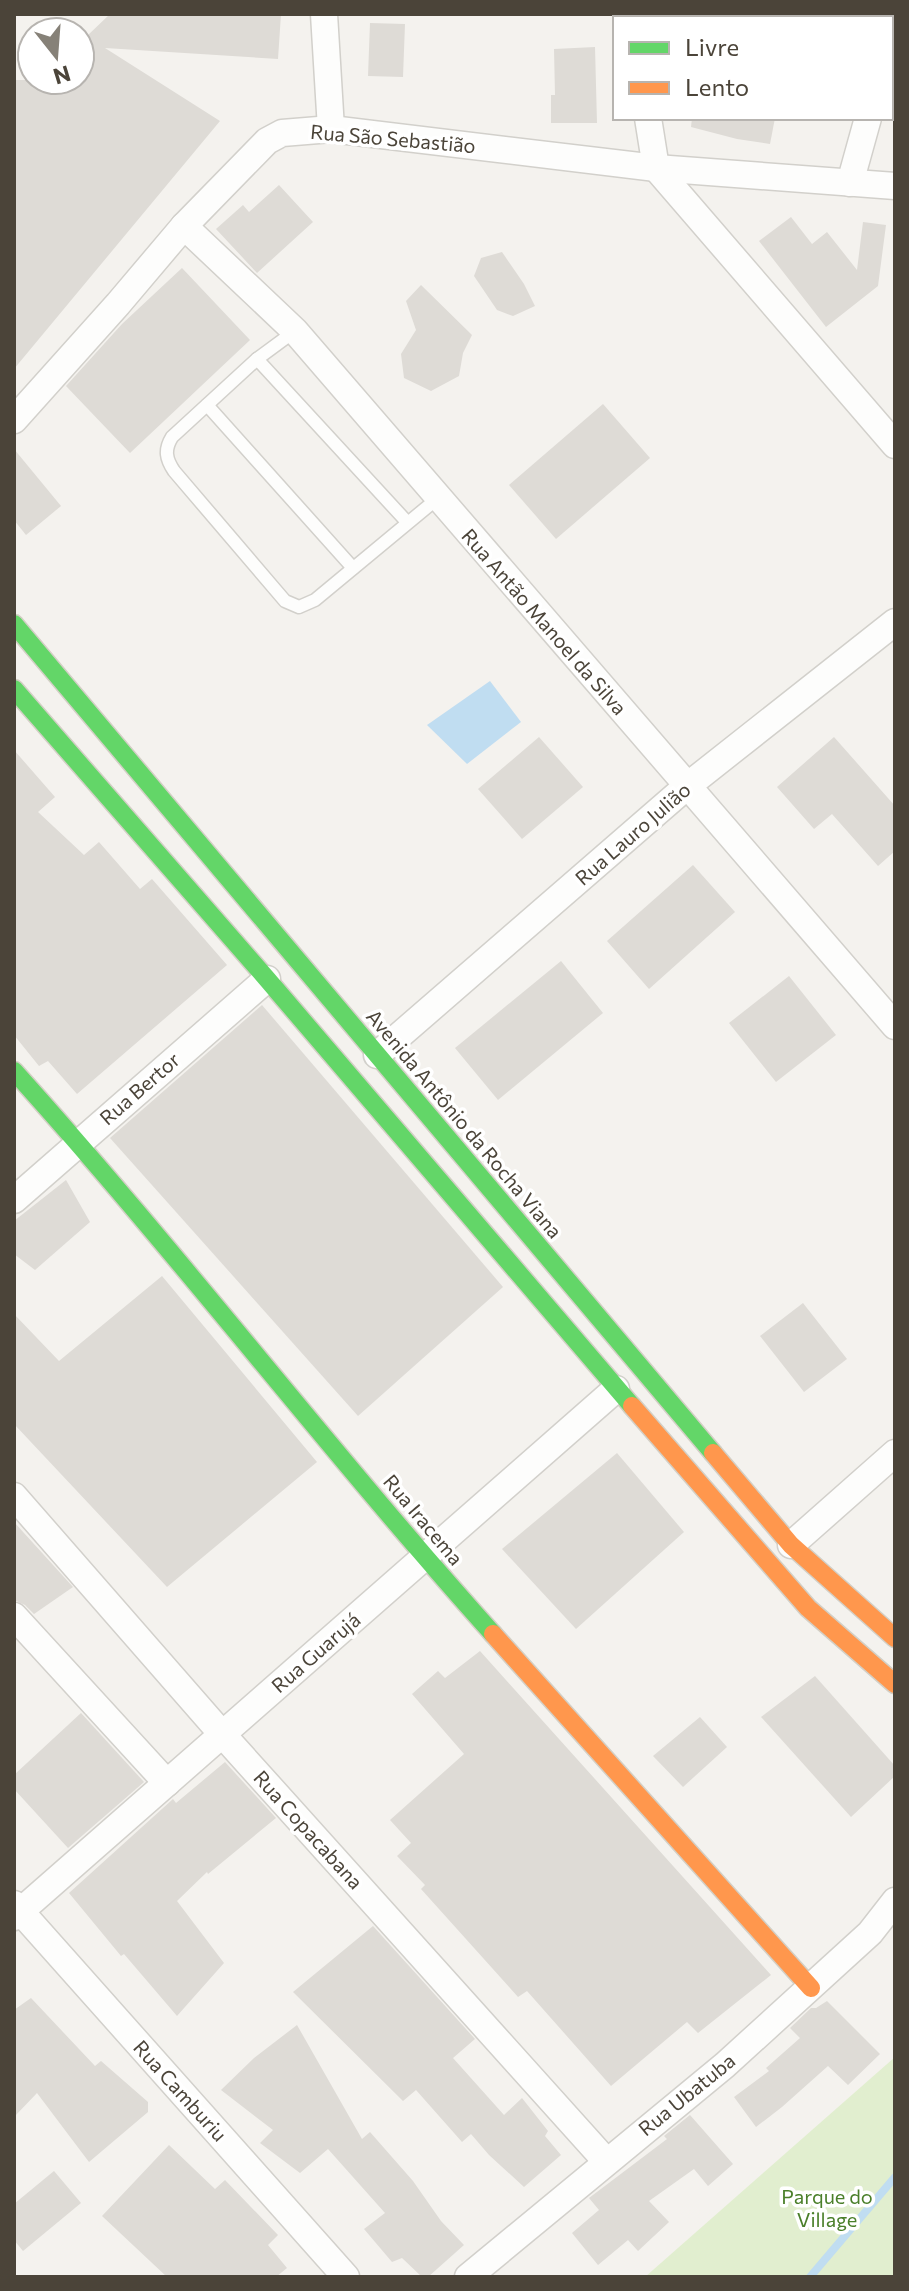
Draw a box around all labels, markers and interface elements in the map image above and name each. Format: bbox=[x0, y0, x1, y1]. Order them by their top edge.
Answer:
north arrow bbox=[16, 16, 96, 96]
legend bbox=[613, 16, 893, 120]
text: Livre bbox=[685, 32, 739, 61]
text: N bbox=[50, 60, 74, 91]
text: Lento bbox=[685, 72, 749, 101]
street label: Rua São Sebastião bbox=[309, 119, 477, 157]
street label: Rua Antão Manoel da Silva bbox=[457, 523, 632, 719]
street label: Rua Lauro Julião bbox=[570, 777, 695, 890]
street label: Avenida Antônio da Rocha Viana bbox=[362, 1004, 567, 1243]
street label: Rua Bertor bbox=[94, 1047, 184, 1130]
street label: Rua Iracema bbox=[379, 1469, 469, 1570]
street label: Rua Guarujá bbox=[266, 1607, 365, 1697]
street label: Rua Copacabana bbox=[249, 1765, 368, 1894]
street label: Rua Camburiu bbox=[129, 2035, 232, 2146]
street label: Rua Ubatuba bbox=[633, 2048, 740, 2140]
park label: Parque do Village bbox=[781, 2184, 873, 2231]

